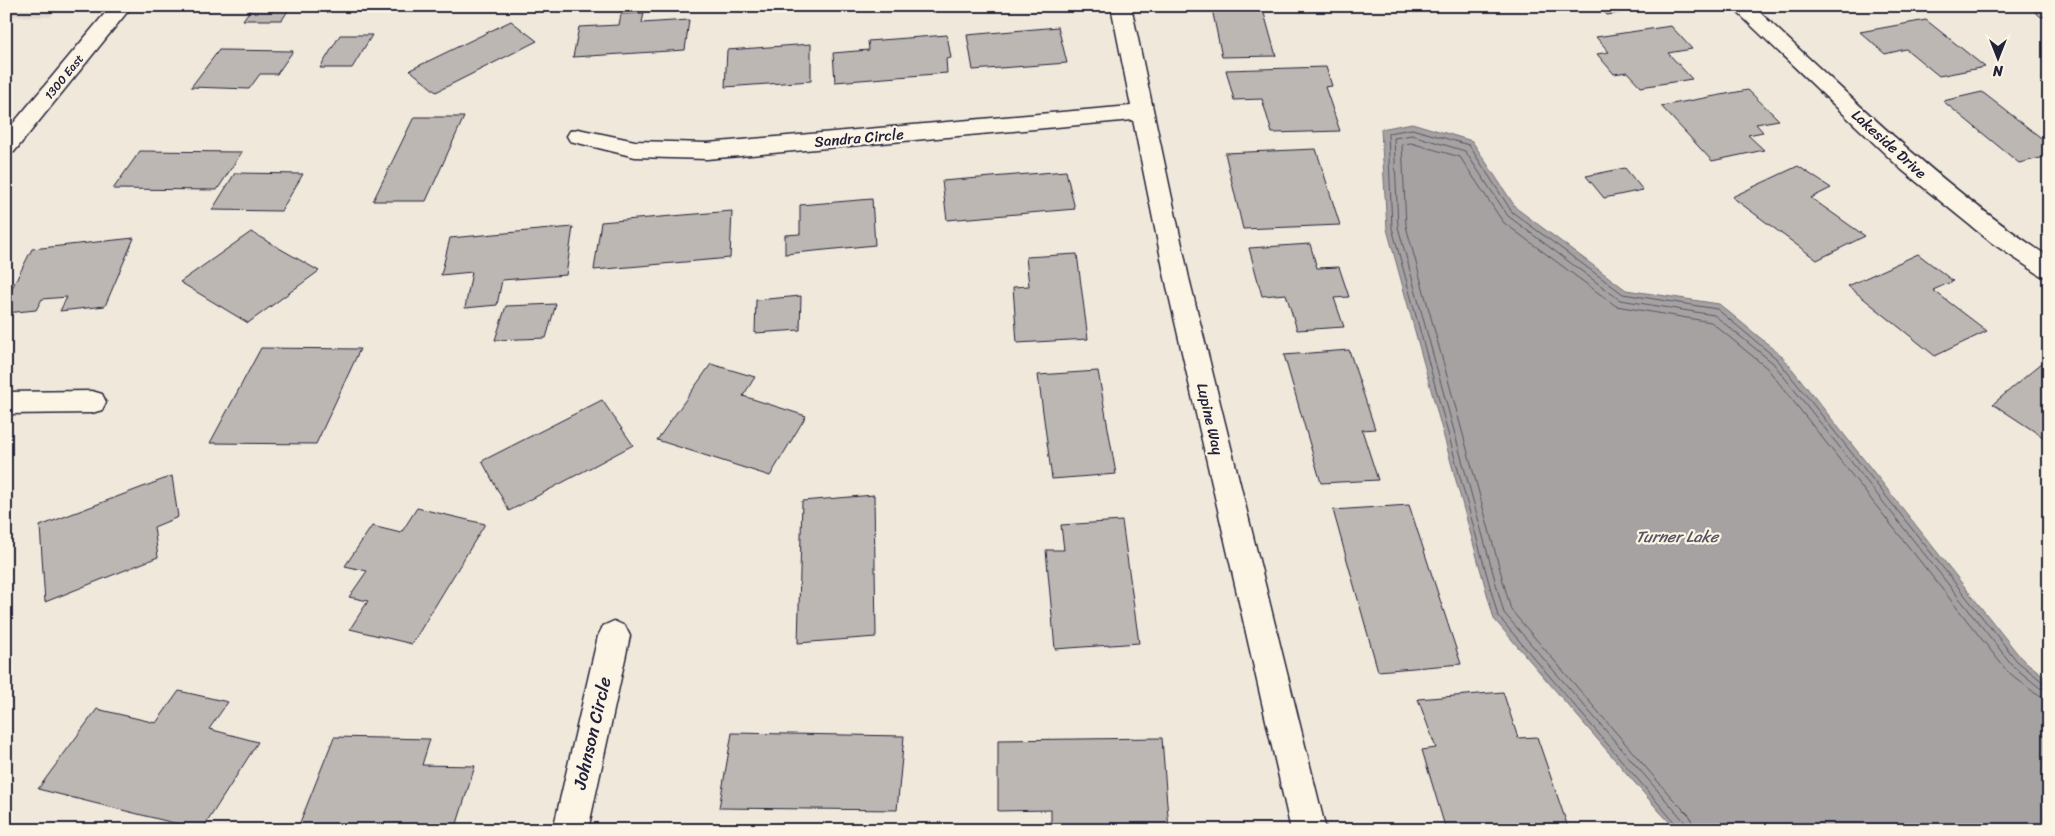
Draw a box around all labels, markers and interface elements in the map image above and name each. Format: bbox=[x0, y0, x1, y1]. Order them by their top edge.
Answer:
north arrow bbox=[1972, 32, 2022, 82]
street label: 1300 East bbox=[39, 49, 89, 105]
text: N bbox=[1993, 58, 2004, 83]
street label: Lakeside Drive bbox=[1845, 103, 1933, 185]
street label: Sandra Circle bbox=[813, 121, 905, 155]
street label: Lupine Way bbox=[1189, 380, 1231, 458]
water label: Turner Lake bbox=[1636, 522, 1720, 551]
street label: Johnson Circle bbox=[563, 674, 620, 793]

